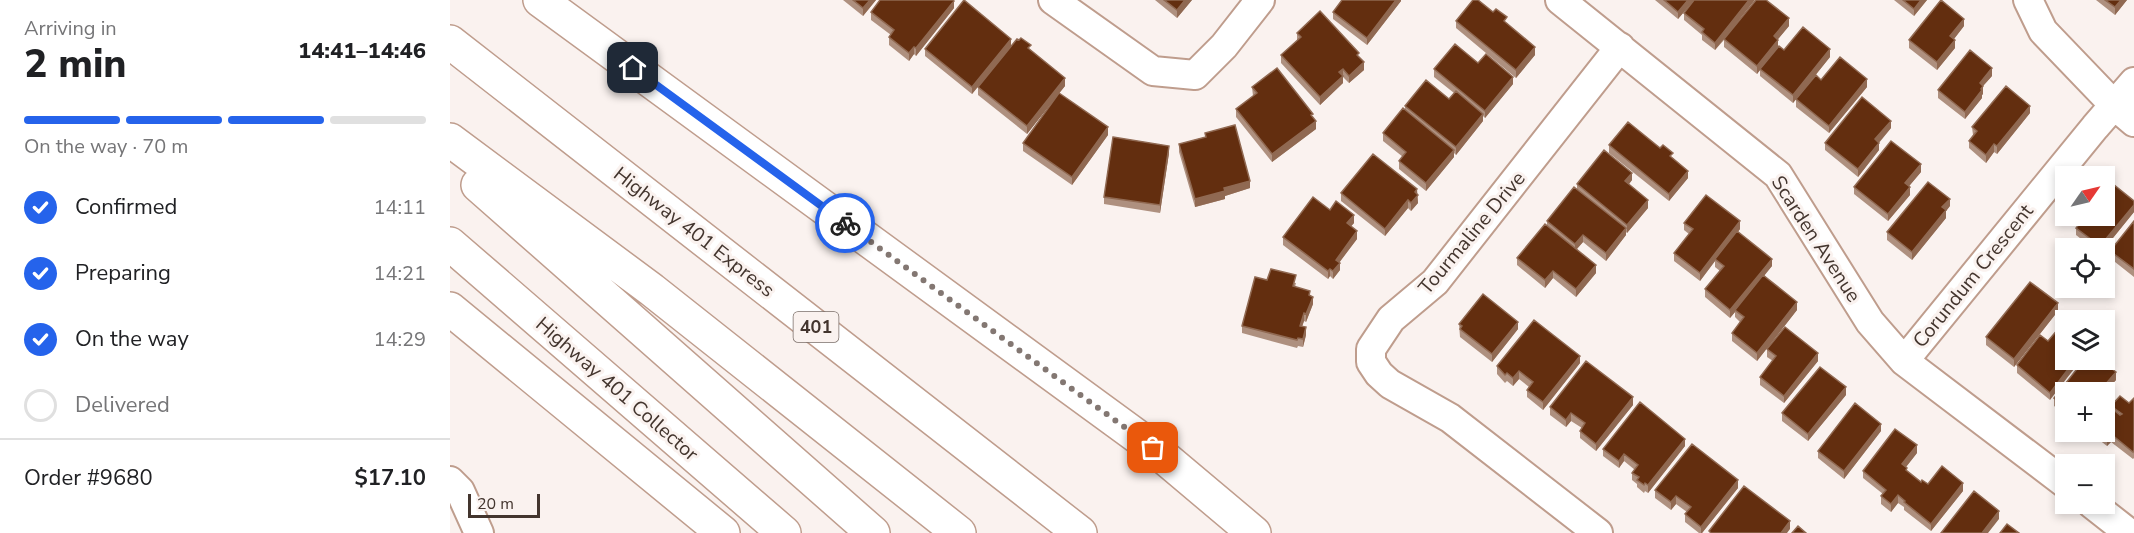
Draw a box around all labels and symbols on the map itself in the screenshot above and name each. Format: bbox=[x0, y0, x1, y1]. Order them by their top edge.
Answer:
pin bbox=[607, 42, 658, 93]
street label: Highway 401 Express bbox=[608, 161, 780, 303]
street label: Tourmaline Drive bbox=[1413, 166, 1531, 300]
north arrow bbox=[2055, 166, 2115, 226]
street label: Scarden Avenue bbox=[1765, 170, 1867, 308]
courier bbox=[815, 193, 875, 253]
street label: Corundum Crescent bbox=[1907, 198, 2040, 353]
street label: Highway 401 Collector bbox=[530, 311, 704, 467]
road number: 401 bbox=[794, 312, 838, 342]
pin bbox=[1127, 422, 1178, 473]
scale bar bbox=[468, 491, 540, 518]

